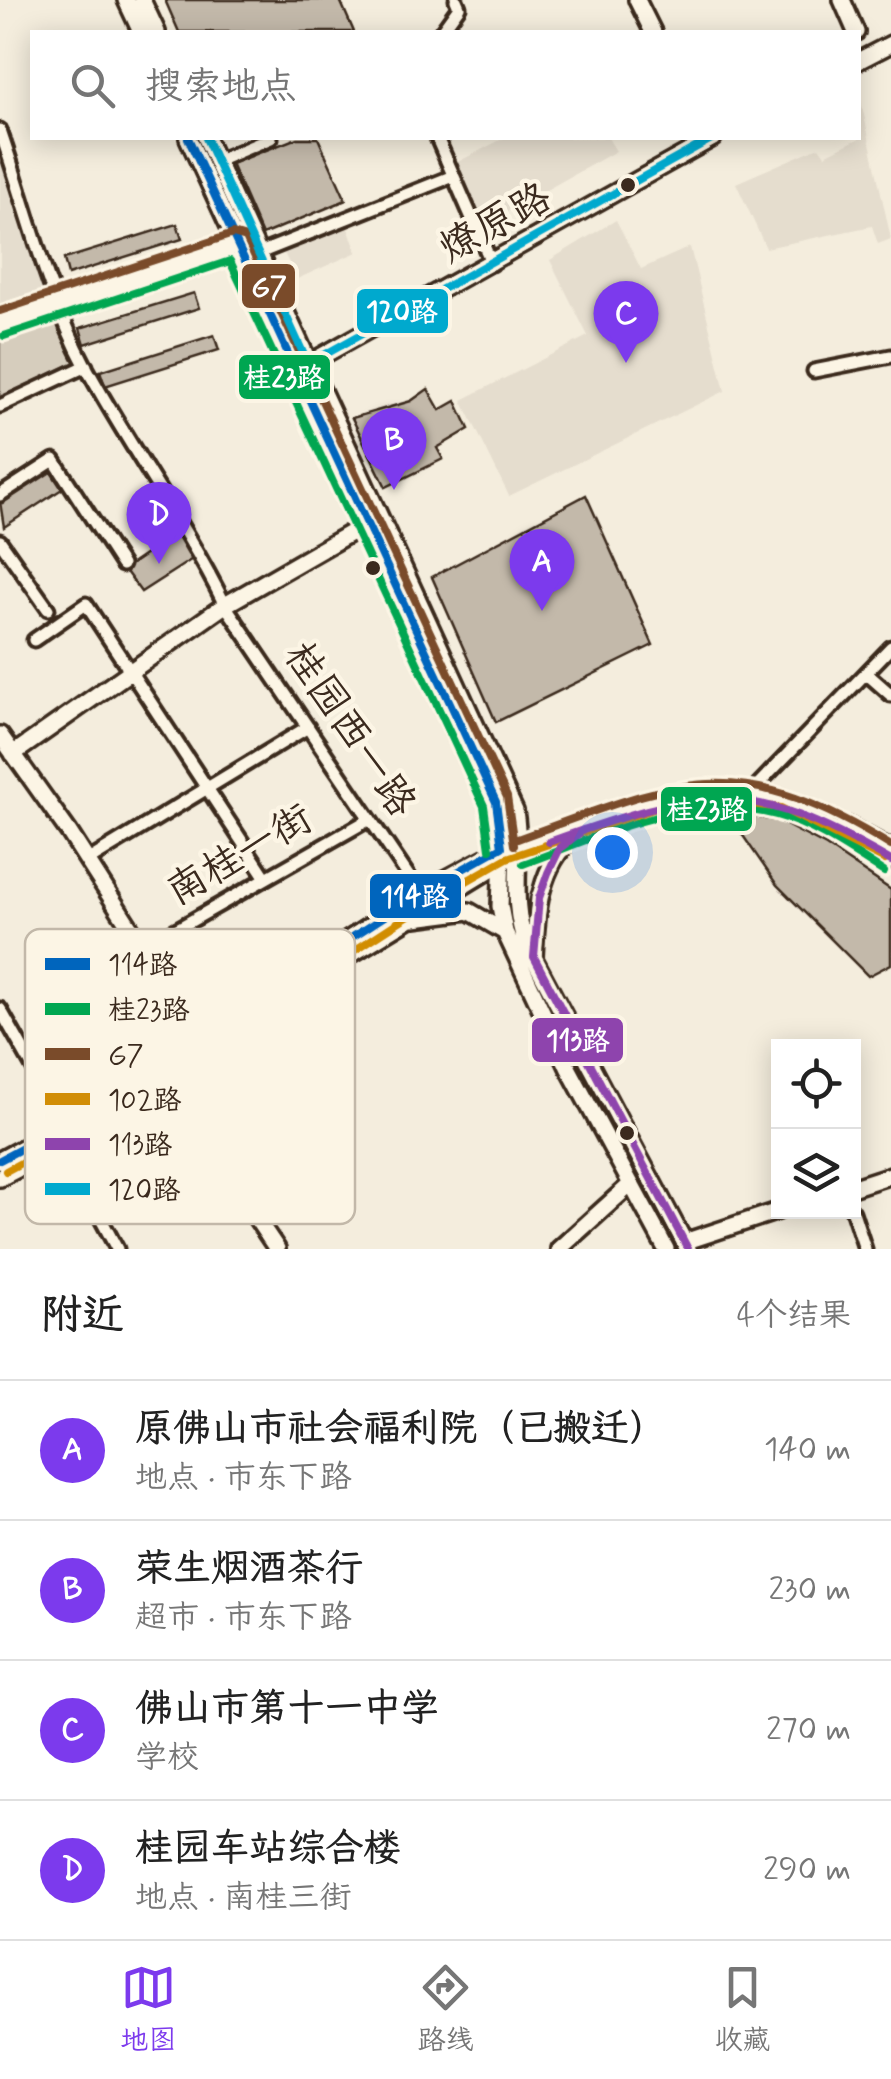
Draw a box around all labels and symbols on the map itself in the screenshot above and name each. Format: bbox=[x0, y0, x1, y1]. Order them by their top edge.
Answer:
street label: 燎原路 bbox=[431, 172, 561, 276]
unlabelled marker bbox=[618, 175, 638, 195]
line badge: G7 bbox=[240, 262, 297, 310]
text: G7 bbox=[251, 270, 287, 307]
pin: C bbox=[594, 280, 658, 363]
line badge: 120路 bbox=[355, 287, 450, 335]
text: 120路 bbox=[366, 295, 438, 332]
line badge: 桂23路 bbox=[237, 353, 332, 401]
text: 桂23路 bbox=[243, 361, 325, 398]
pin: B bbox=[362, 408, 426, 490]
pin: D bbox=[126, 482, 192, 564]
pin: A bbox=[510, 528, 574, 611]
unlabelled marker bbox=[363, 558, 383, 578]
street label: 桂园西一路 bbox=[272, 633, 426, 827]
line badge: 桂23路 bbox=[659, 785, 754, 833]
street label: 南桂一街 bbox=[158, 793, 322, 919]
text: 桂23路 bbox=[666, 793, 748, 830]
your location bbox=[587, 827, 638, 878]
line badge: 114路 bbox=[368, 872, 463, 920]
text: 114路 bbox=[380, 880, 450, 917]
legend bbox=[25, 929, 355, 1224]
text: 114路 bbox=[108, 948, 177, 985]
text: 桂23路 bbox=[108, 993, 190, 1030]
line badge: 113路 bbox=[530, 1016, 625, 1064]
text: 113路 bbox=[546, 1024, 610, 1061]
text: G7 bbox=[108, 1038, 143, 1075]
text: 102路 bbox=[108, 1083, 181, 1120]
unlabelled marker bbox=[617, 1123, 637, 1143]
text: 113路 bbox=[108, 1128, 172, 1165]
text: 120路 bbox=[108, 1173, 180, 1210]

